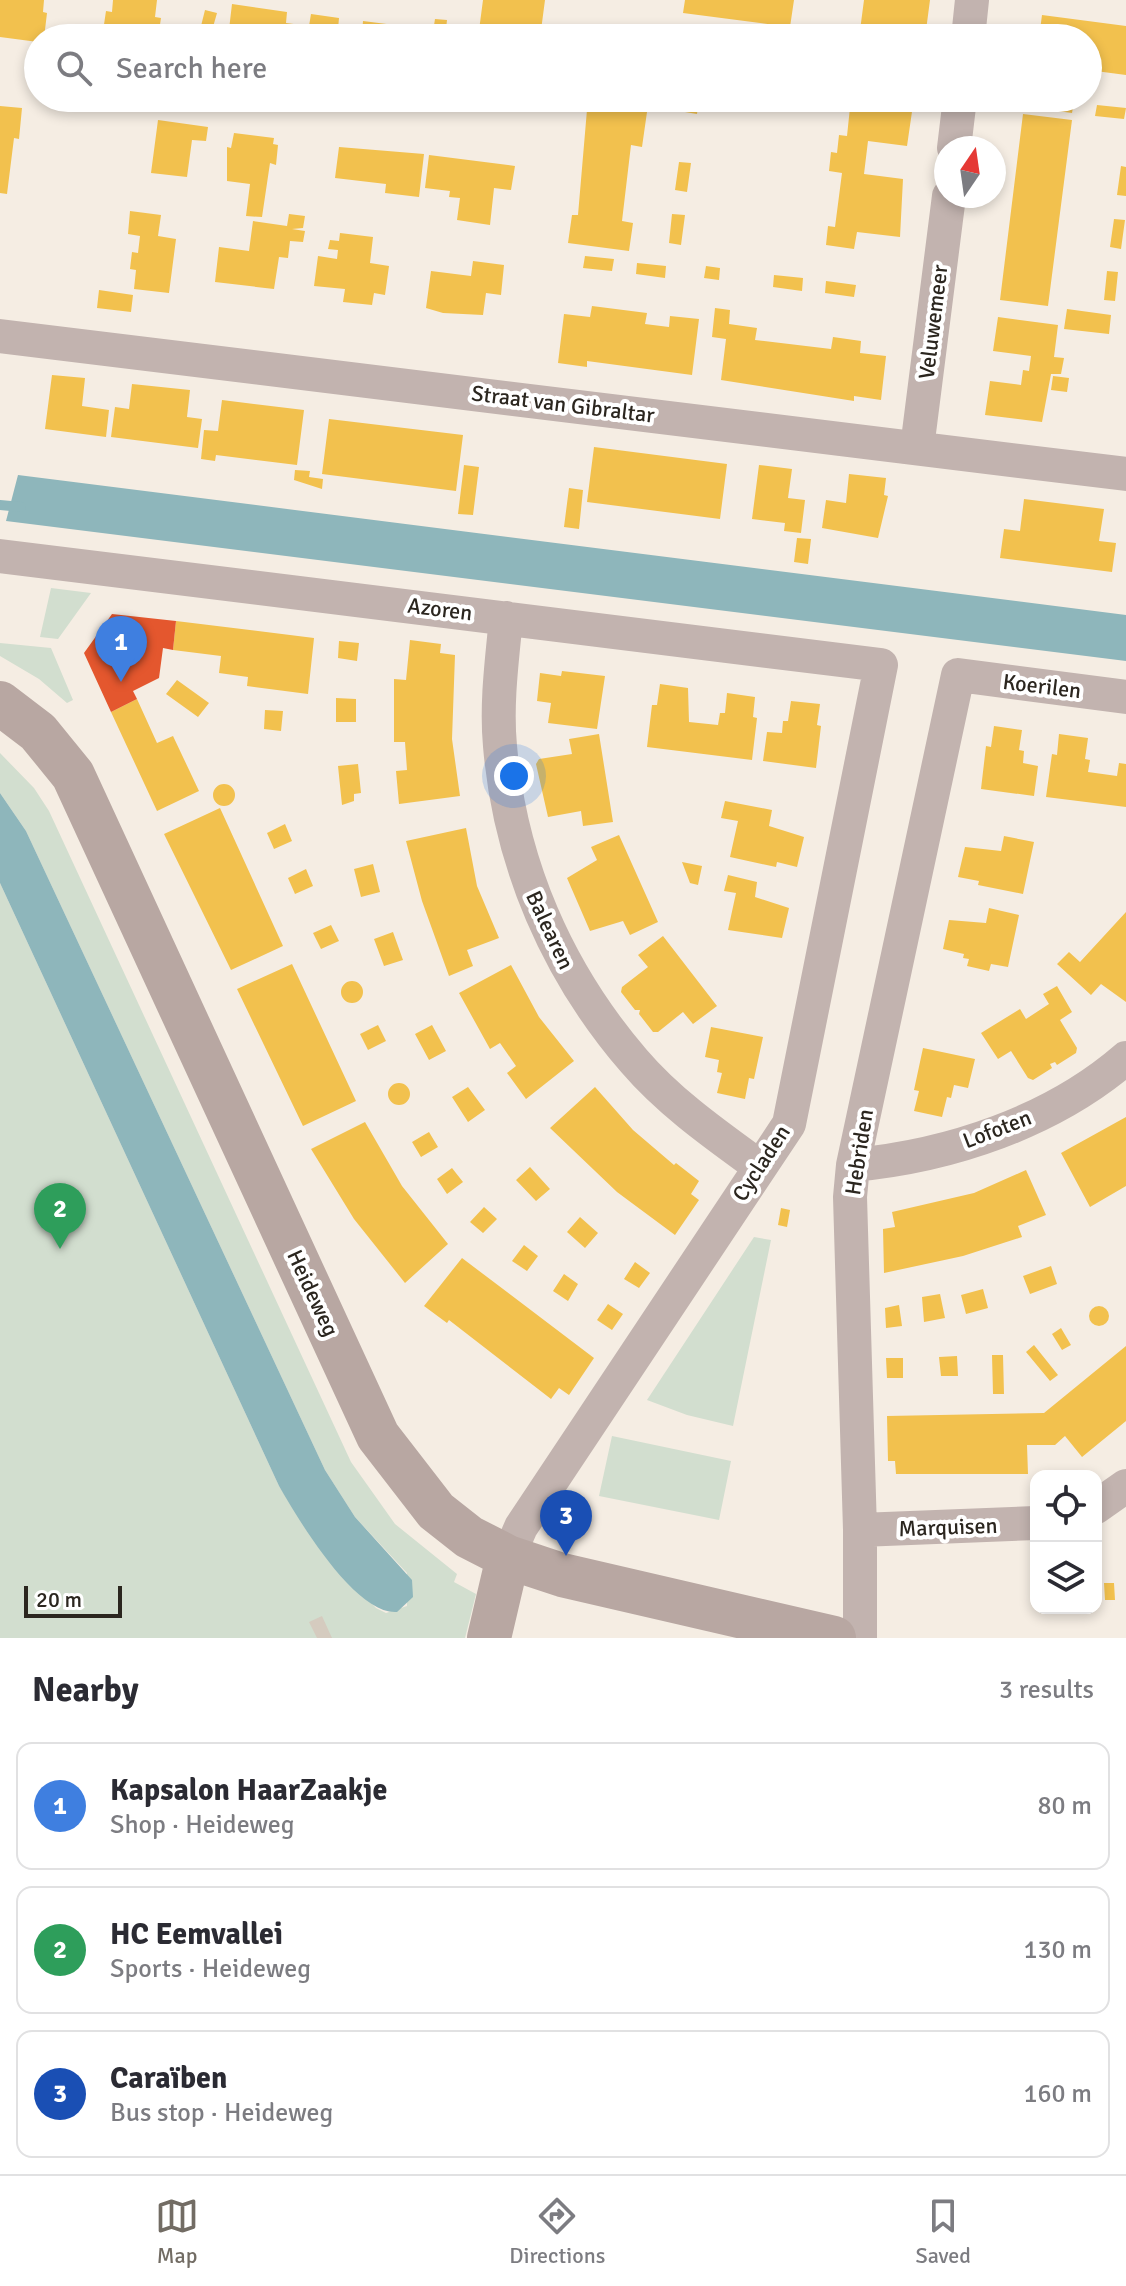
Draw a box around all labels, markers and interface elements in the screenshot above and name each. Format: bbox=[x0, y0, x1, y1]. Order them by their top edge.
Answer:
search box bbox=[24, 24, 1102, 112]
icon: search bbox=[52, 46, 96, 90]
text: Search here bbox=[116, 50, 267, 87]
north arrow bbox=[934, 136, 1006, 208]
street label: Veluwemeer bbox=[913, 263, 953, 381]
street label: Straat van Gibraltar bbox=[470, 379, 656, 429]
street label: Azoren bbox=[406, 592, 474, 626]
pin: 1 bbox=[95, 616, 147, 682]
street label: Koerilen bbox=[1001, 668, 1083, 704]
your location bbox=[494, 756, 534, 796]
street label: Balearen bbox=[520, 886, 580, 974]
street label: Lofoten bbox=[959, 1104, 1035, 1154]
street label: Hebriden bbox=[839, 1107, 879, 1197]
street label: Cycladen bbox=[726, 1120, 796, 1206]
pin: 2 bbox=[34, 1183, 86, 1249]
street label: Heideweg bbox=[281, 1245, 345, 1341]
map controls bbox=[1030, 1470, 1102, 1614]
button: locate bbox=[1030, 1470, 1102, 1542]
pin: 3 bbox=[540, 1490, 592, 1556]
street label: Marquisen bbox=[898, 1512, 998, 1542]
button: layers bbox=[1030, 1542, 1102, 1614]
scale bar bbox=[24, 1582, 122, 1618]
text: 20 m bbox=[36, 1586, 82, 1613]
text: Nearby bbox=[32, 1669, 139, 1711]
text: 3 results bbox=[999, 1674, 1094, 1706]
text: Kapsalon HaarZaakje bbox=[110, 1772, 387, 1809]
text: 1 bbox=[53, 1790, 67, 1822]
text: 80 m bbox=[1037, 1790, 1092, 1822]
text: Shop · Heideweg bbox=[110, 1809, 295, 1841]
text: HC Eemvallei bbox=[110, 1916, 283, 1953]
text: 2 bbox=[53, 1934, 67, 1966]
text: 130 m bbox=[1023, 1934, 1092, 1966]
text: Sports · Heideweg bbox=[110, 1953, 311, 1985]
text: Caraïben bbox=[110, 2060, 227, 2097]
text: 3 bbox=[53, 2078, 67, 2110]
text: 160 m bbox=[1023, 2078, 1092, 2110]
text: Bus stop · Heideweg bbox=[110, 2097, 333, 2129]
tab: Map bbox=[155, 2194, 199, 2269]
tab: Directions bbox=[509, 2194, 605, 2269]
tab: Saved bbox=[916, 2194, 971, 2269]

